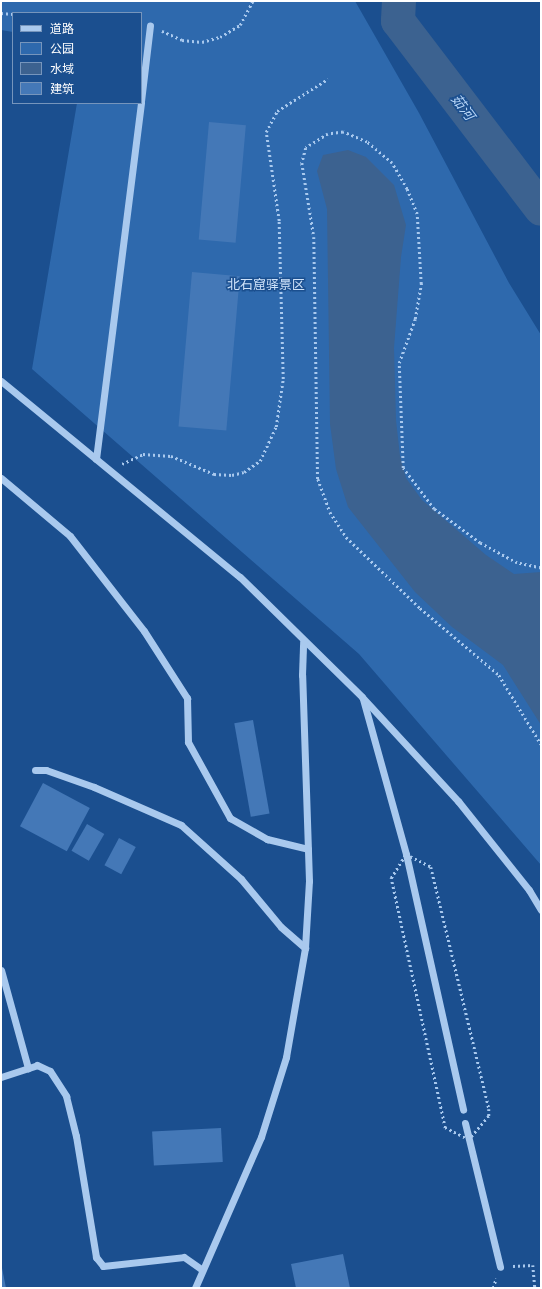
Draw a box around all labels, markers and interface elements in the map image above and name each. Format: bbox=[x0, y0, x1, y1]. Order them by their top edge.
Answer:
legend bbox=[12, 12, 142, 104]
text: 道路 bbox=[50, 21, 74, 37]
text: 公园 bbox=[50, 41, 74, 57]
text: 水域 bbox=[50, 61, 74, 77]
text: 建筑 bbox=[50, 81, 74, 97]
water label: 茹河 bbox=[448, 91, 478, 123]
park label: 北石窟驿景区 bbox=[227, 277, 305, 293]

